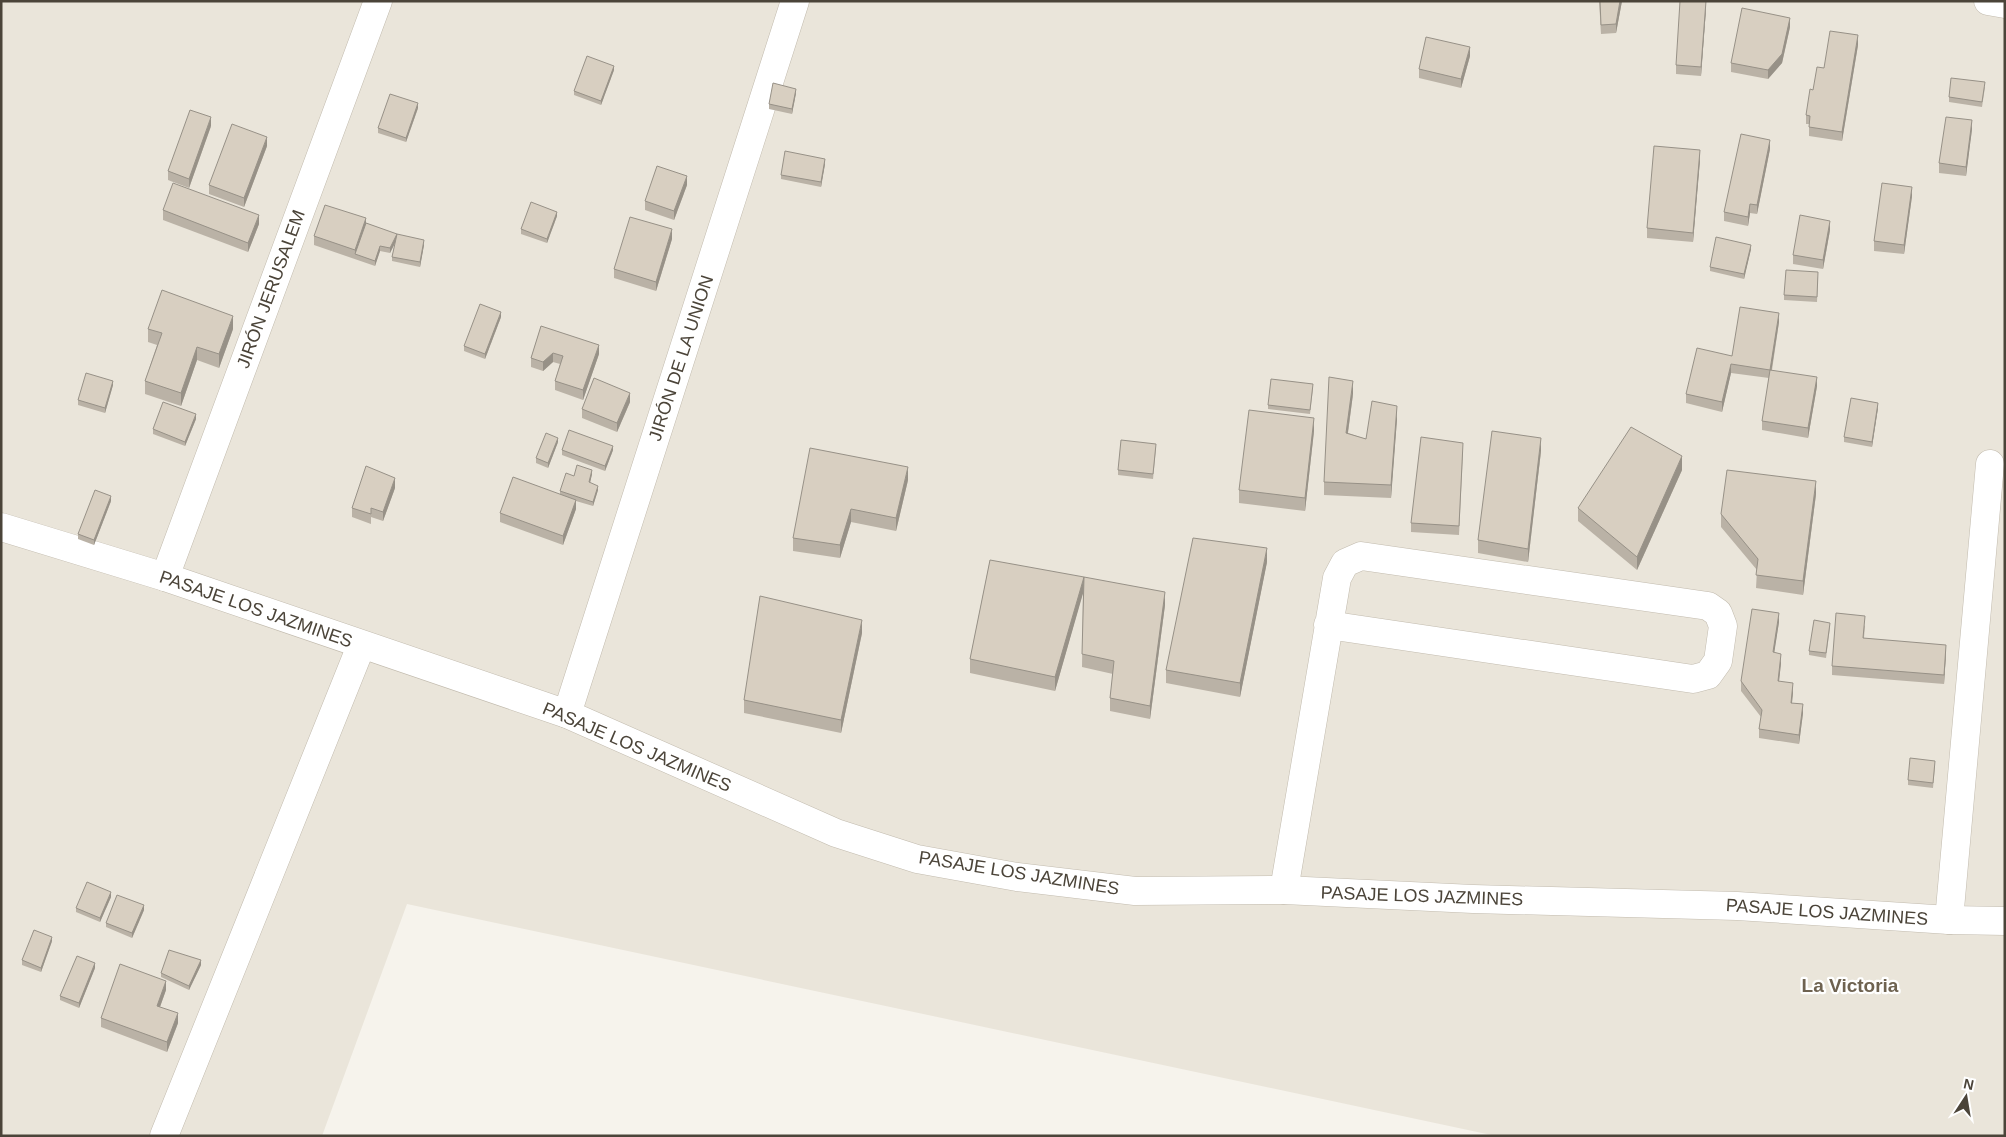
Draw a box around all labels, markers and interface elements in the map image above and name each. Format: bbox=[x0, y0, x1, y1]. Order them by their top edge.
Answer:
street label: JIRÓN JERUSALEM bbox=[232, 207, 309, 371]
street label: JIRÓN DE LA UNION bbox=[644, 272, 717, 443]
street label: PASAJE LOS JAZMINES bbox=[157, 567, 355, 651]
street label: PASAJE LOS JAZMINES bbox=[540, 698, 734, 796]
street label: PASAJE LOS JAZMINES bbox=[917, 847, 1121, 899]
street label: PASAJE LOS JAZMINES bbox=[1320, 882, 1524, 910]
street label: PASAJE LOS JAZMINES bbox=[1725, 895, 1929, 929]
district label: La Victoria bbox=[1802, 975, 1899, 996]
north arrow bbox=[1941, 1072, 1991, 1122]
text: N bbox=[1962, 1075, 1975, 1093]

